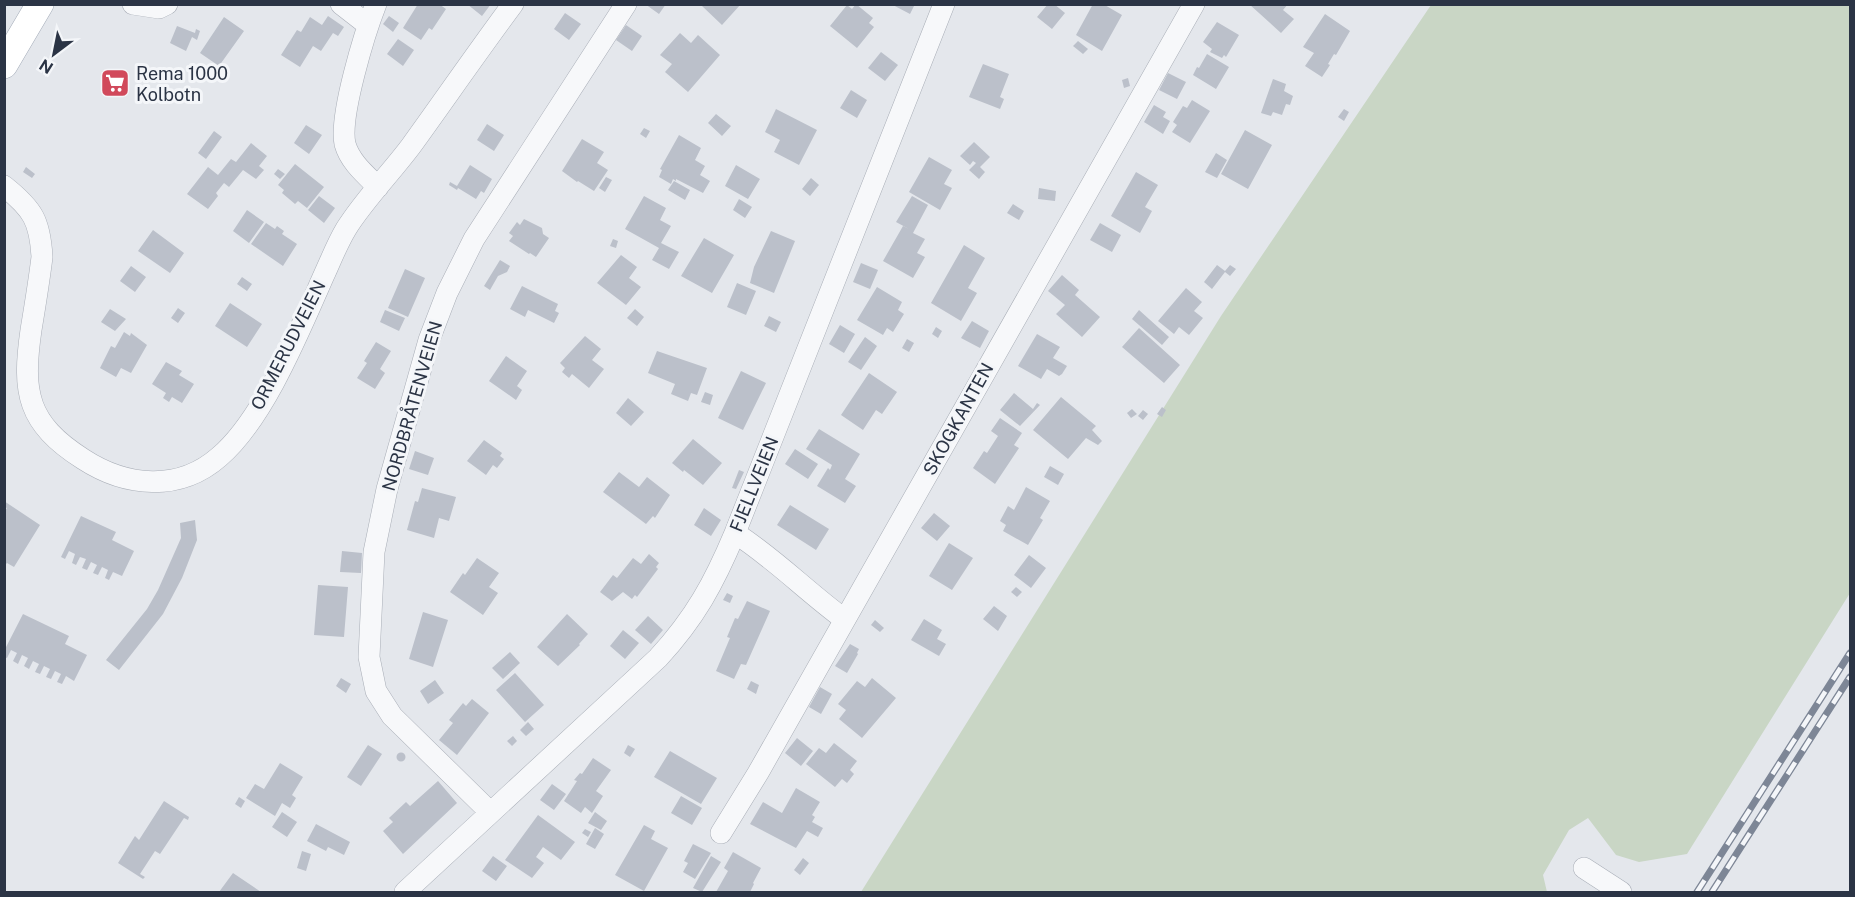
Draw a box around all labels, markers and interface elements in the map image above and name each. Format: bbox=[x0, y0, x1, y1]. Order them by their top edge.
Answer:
north arrow bbox=[24, 24, 84, 84]
text: N bbox=[36, 55, 57, 78]
place label: Rema 1000 Kolbotn bbox=[136, 63, 228, 105]
supermarket icon: Rema 1000 Kolbotn bbox=[99, 67, 131, 99]
street label: ORMERUDVEIEN bbox=[246, 277, 330, 413]
street label: NORDBRÅTENVEIEN bbox=[376, 318, 446, 493]
street label: SKOGKANTEN bbox=[919, 359, 997, 479]
street label: FJELLVEIEN bbox=[725, 433, 783, 535]

